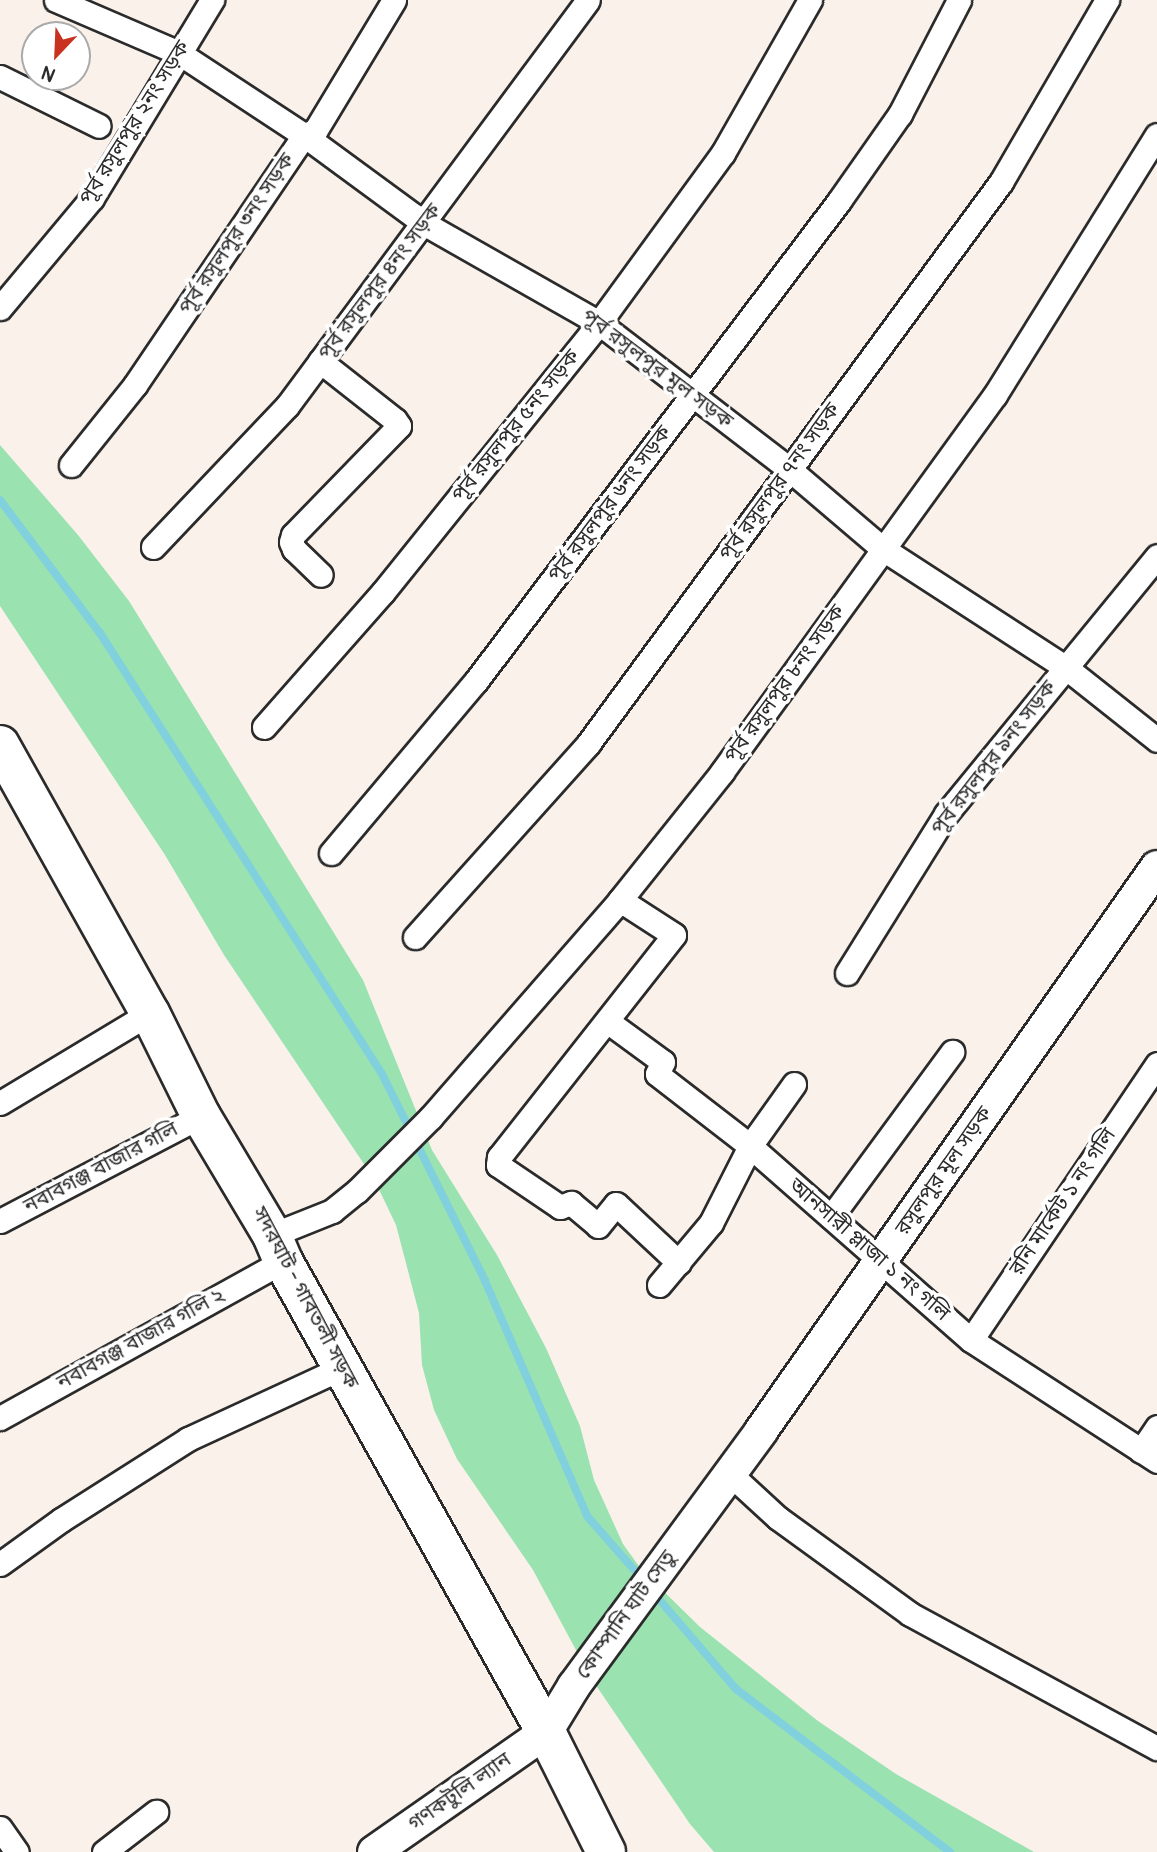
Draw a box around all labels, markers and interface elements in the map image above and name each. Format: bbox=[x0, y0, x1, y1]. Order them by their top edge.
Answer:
north arrow bbox=[21, 21, 91, 91]
street label: পূর্ব রসুলপুর ২নং সড়ক bbox=[74, 36, 196, 210]
text: N bbox=[38, 60, 59, 87]
street label: পূর্ব রসুলপুর ৩নং সড়ক bbox=[174, 149, 300, 319]
street label: পূর্ব রসুলপুর ৪নং সড়ক bbox=[313, 199, 447, 365]
street label: পূর্ব রসুলপুর মূল সড়ক bbox=[576, 304, 738, 434]
street label: পূর্ব রসুলপুর ৫নং সড়ক bbox=[447, 345, 585, 507]
street label: পূর্ব রসুলপুর ৭নং সড়ক bbox=[714, 398, 846, 566]
street label: পূর্ব রসুলপুর ৬নং সড়ক bbox=[543, 421, 677, 587]
street label: পূর্ব রসুলপুর ৮নং সড়ক bbox=[719, 600, 851, 768]
street label: পূর্ব রসুলপুর ৯নং সড়ক bbox=[926, 676, 1062, 840]
street label: রসুলপুর মূল সড়ক bbox=[890, 1102, 998, 1240]
street label: নবাবগঞ্জ বাজার গলি bbox=[20, 1117, 182, 1219]
street label: রনি মার্কেট ১ নং গলি bbox=[1004, 1124, 1122, 1280]
street label: আনসারী প্লাজা ১ নং গলি bbox=[783, 1173, 955, 1327]
street label: সদরঘাট - গাবতলী সড়ক bbox=[246, 1203, 364, 1393]
street label: নবাবগঞ্জ বাজার গলি ২ bbox=[53, 1282, 229, 1396]
street label: কোম্পানি ঘাট সেতু bbox=[571, 1546, 681, 1684]
street label: গণকটুলি ল্যান bbox=[404, 1747, 516, 1837]

